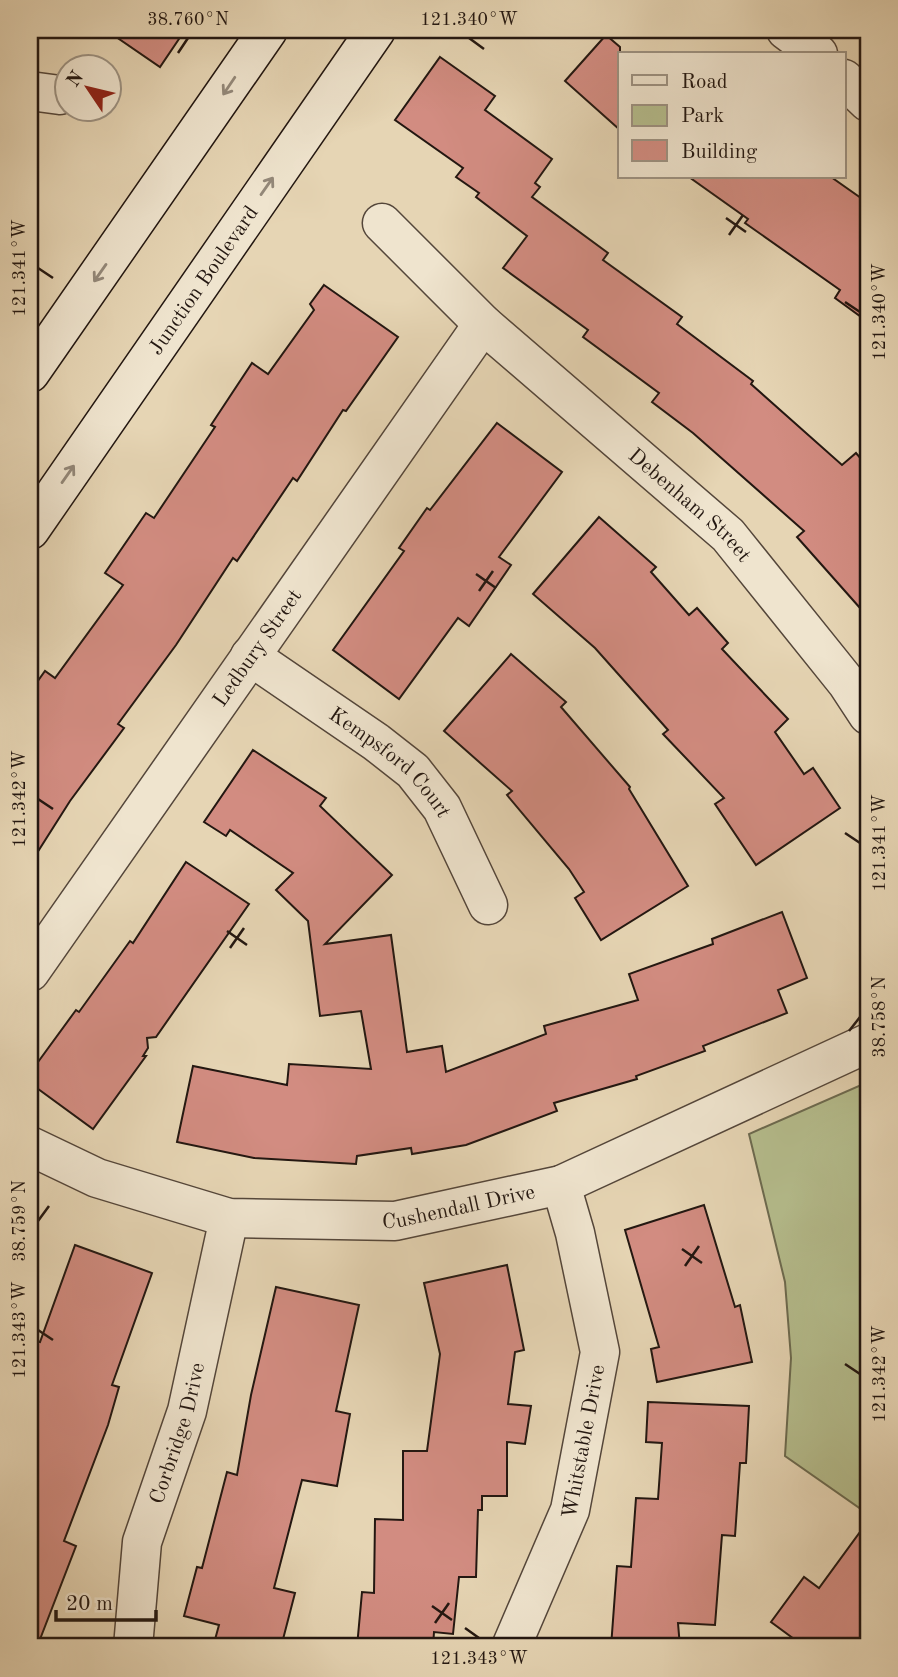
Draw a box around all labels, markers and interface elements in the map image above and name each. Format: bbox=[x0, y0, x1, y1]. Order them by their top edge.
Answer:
text: 38.760°N bbox=[147, 11, 229, 29]
text: 121.340°W bbox=[420, 11, 518, 29]
north arrow bbox=[52, 52, 122, 122]
legend bbox=[618, 52, 846, 178]
text: N bbox=[64, 68, 88, 91]
text: Road bbox=[681, 72, 728, 93]
one-way arrow bbox=[222, 76, 236, 95]
text: Park bbox=[681, 106, 724, 127]
text: Building bbox=[681, 142, 758, 163]
one-way arrow bbox=[260, 177, 274, 196]
street label: Junction Boulevard bbox=[146, 203, 263, 359]
text: 121.341°W bbox=[11, 219, 29, 317]
one-way arrow bbox=[93, 263, 107, 282]
text: 121.340°W bbox=[871, 263, 889, 361]
street label: Debenham Street bbox=[624, 445, 754, 567]
one-way arrow bbox=[61, 465, 76, 484]
street label: Ledbury Street bbox=[210, 586, 306, 711]
street label: Kempsford Court bbox=[325, 704, 454, 821]
text: 121.342°W bbox=[11, 750, 29, 848]
text: 121.341°W bbox=[871, 794, 889, 892]
text: 38.758°N bbox=[871, 976, 889, 1058]
text: 38.759°N bbox=[11, 1180, 29, 1262]
street label: Cushendall Drive bbox=[382, 1182, 537, 1233]
text: 121.343°W bbox=[11, 1281, 29, 1379]
text: 121.342°W bbox=[871, 1325, 889, 1423]
street label: Corbridge Drive bbox=[147, 1361, 209, 1507]
street label: Whitstable Drive bbox=[560, 1363, 609, 1520]
scale bar bbox=[56, 1579, 156, 1623]
text: 20 m bbox=[66, 1594, 113, 1615]
text: 121.343°W bbox=[430, 1650, 528, 1668]

